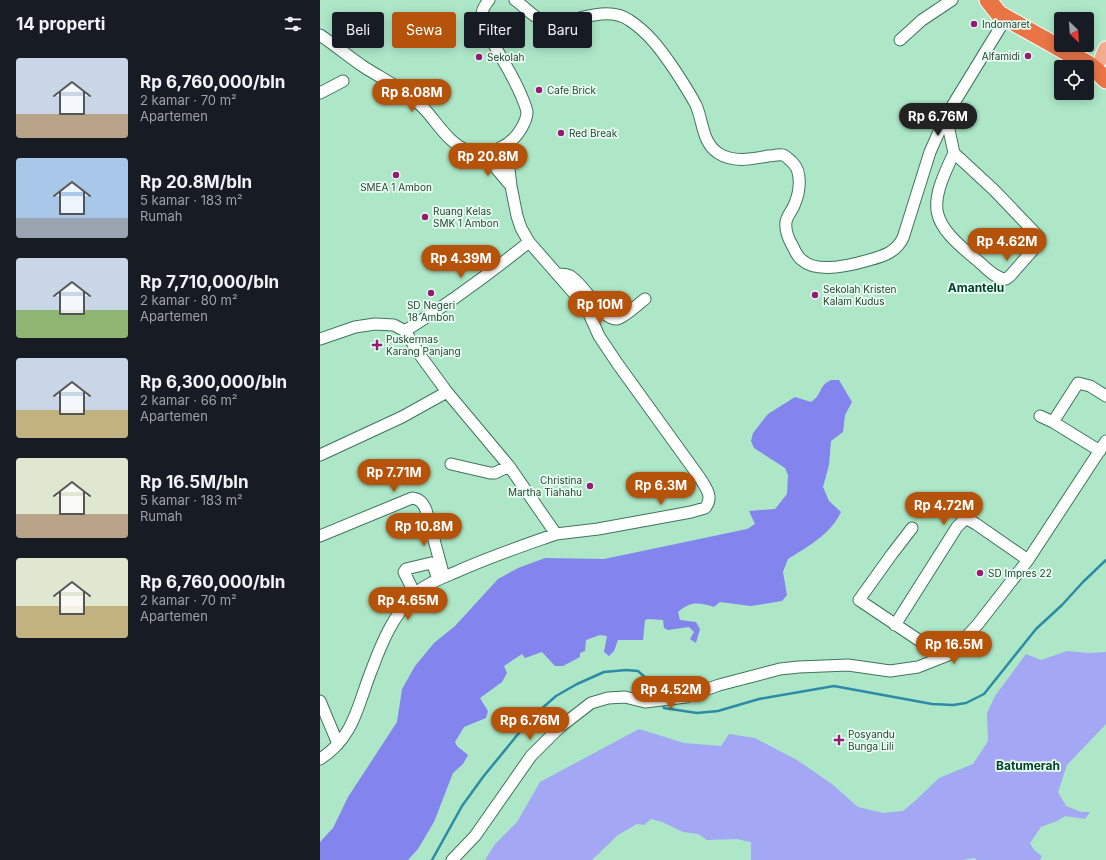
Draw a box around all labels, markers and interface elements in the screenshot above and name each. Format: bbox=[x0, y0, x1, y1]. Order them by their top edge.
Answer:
chip: Beli bbox=[332, 12, 384, 48]
chip: Sewa bbox=[392, 12, 456, 48]
chip: Filter bbox=[464, 12, 525, 48]
chip: Baru bbox=[533, 12, 592, 48]
north arrow bbox=[1054, 12, 1094, 52]
map controls bbox=[1054, 12, 1094, 100]
icon: filters bbox=[282, 13, 304, 35]
text: 14 properti bbox=[16, 14, 105, 34]
place label: Indomaret bbox=[982, 18, 1031, 30]
marker: Indomaret bbox=[969, 19, 979, 29]
place label: Alfamidi bbox=[982, 50, 1020, 62]
place label: Sekolah bbox=[487, 51, 525, 63]
marker: Alfamidi bbox=[1023, 51, 1033, 61]
marker: Sekolah bbox=[474, 52, 484, 62]
button: locate bbox=[1054, 60, 1094, 100]
text: Rp 6,760,000/bln bbox=[140, 72, 285, 92]
icon: home bbox=[48, 74, 96, 122]
pin: Rp 8.08M bbox=[371, 79, 453, 113]
text: Rp 8.08M bbox=[381, 84, 443, 100]
place label: Cafe Brick bbox=[547, 84, 597, 96]
marker: Cafe Brick bbox=[534, 85, 544, 95]
text: 2 kamar · 70 m² bbox=[140, 92, 237, 108]
pin: Rp 6.76M bbox=[897, 103, 979, 137]
text: Apartemen bbox=[140, 108, 208, 124]
text: Rp 6.76M bbox=[908, 108, 968, 124]
place label: Red Break bbox=[569, 127, 618, 139]
marker: Red Break bbox=[556, 128, 566, 138]
pin: Rp 20.8M bbox=[447, 143, 529, 177]
text: Rp 20.8M bbox=[458, 148, 518, 164]
marker: SMEA 1 Ambon bbox=[391, 170, 401, 180]
text: Rp 20.8M/bln bbox=[140, 172, 252, 192]
icon: home bbox=[48, 174, 96, 222]
place label: SMEA 1 Ambon bbox=[360, 181, 432, 193]
text: 5 kamar · 183 m² bbox=[140, 192, 243, 208]
place label: Ruang Kelas SMK 1 Ambon bbox=[433, 205, 499, 229]
text: Rumah bbox=[140, 208, 182, 224]
marker: Ruang Kelas SMK 1 Ambon bbox=[420, 212, 430, 222]
pin: Rp 4.62M bbox=[966, 228, 1048, 262]
text: Rp 4.62M bbox=[977, 233, 1037, 249]
pin: Rp 4.39M bbox=[420, 245, 502, 279]
text: Rp 4.39M bbox=[430, 250, 492, 266]
text: Rp 7,710,000/bln bbox=[140, 272, 279, 292]
icon: home bbox=[48, 274, 96, 322]
district label: Amantelu bbox=[948, 280, 1004, 295]
place label: Sekolah Kristen Kalam Kudus bbox=[823, 283, 897, 307]
marker: SD Negeri 18 Ambon bbox=[426, 288, 436, 298]
marker: Sekolah Kristen Kalam Kudus bbox=[810, 290, 820, 300]
pin: Rp 10M bbox=[567, 291, 633, 325]
text: 2 kamar · 80 m² bbox=[140, 292, 238, 308]
text: Rp 10M bbox=[577, 296, 623, 312]
place label: SD Negeri 18 Ambon bbox=[407, 299, 455, 323]
text: Apartemen bbox=[140, 308, 208, 324]
place label: Puskermas Karang Panjang bbox=[386, 333, 461, 357]
marker: Puskermas Karang Panjang bbox=[371, 339, 383, 351]
text: Rp 6,300,000/bln bbox=[140, 372, 287, 392]
icon: home bbox=[48, 374, 96, 422]
text: 2 kamar · 66 m² bbox=[140, 392, 238, 408]
text: Apartemen bbox=[140, 408, 208, 424]
pin: Rp 7.71M bbox=[353, 459, 435, 493]
text: Rp 7.71M bbox=[366, 464, 422, 480]
text: Rp 16.5M/bln bbox=[140, 472, 249, 492]
pin: Rp 6.3M bbox=[624, 472, 698, 506]
icon: home bbox=[48, 474, 96, 522]
place label: Christina Martha Tiahahu bbox=[508, 474, 582, 498]
text: Rp 6.3M bbox=[635, 477, 687, 493]
marker: Christina Martha Tiahahu bbox=[585, 481, 595, 491]
text: 5 kamar · 183 m² bbox=[140, 492, 243, 508]
pin: Rp 4.72M bbox=[903, 492, 985, 526]
text: Rp 4.72M bbox=[914, 497, 974, 513]
text: Rumah bbox=[140, 508, 182, 524]
pin: Rp 10.8M bbox=[383, 513, 465, 547]
text: Rp 10.8M bbox=[395, 518, 453, 534]
place label: SD Impres 22 bbox=[988, 567, 1052, 579]
marker: SD Impres 22 bbox=[975, 568, 985, 578]
text: Rp 6,760,000/bln bbox=[140, 572, 285, 592]
icon: home bbox=[48, 574, 96, 622]
pin: Rp 4.65M bbox=[367, 587, 449, 621]
text: 2 kamar · 70 m² bbox=[140, 592, 237, 608]
text: Rp 4.65M bbox=[378, 592, 439, 608]
text: Apartemen bbox=[140, 608, 208, 624]
pin: Rp 16.5M bbox=[913, 631, 995, 665]
text: Rp 16.5M bbox=[925, 636, 983, 652]
pin: Rp 4.52M bbox=[630, 676, 712, 710]
text: Rp 4.52M bbox=[640, 681, 702, 697]
pin: Rp 6.76M bbox=[489, 707, 571, 741]
text: Rp 6.76M bbox=[500, 712, 560, 728]
place label: Posyandu Bunga Lili bbox=[848, 728, 895, 752]
marker: Posyandu Bunga Lili bbox=[833, 734, 845, 746]
district label: Batumerah bbox=[996, 758, 1060, 773]

